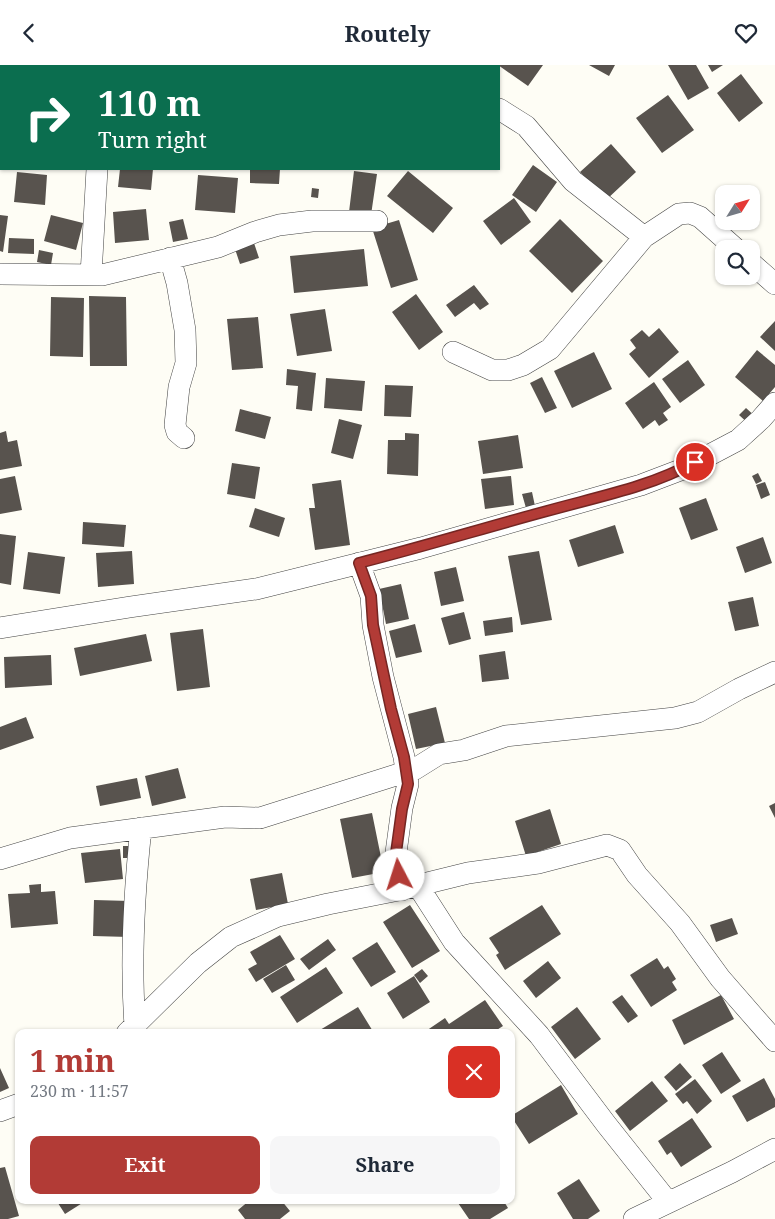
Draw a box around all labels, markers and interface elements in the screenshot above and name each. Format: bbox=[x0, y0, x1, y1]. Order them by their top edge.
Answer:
text: Routely bbox=[345, 18, 430, 48]
icon: back bbox=[15, 19, 43, 47]
icon: heart bbox=[732, 19, 760, 47]
text: 110 m bbox=[98, 79, 201, 126]
icon: right bbox=[15, 85, 80, 150]
text: Turn right bbox=[98, 124, 207, 154]
north arrow bbox=[715, 185, 760, 230]
map controls bbox=[715, 185, 760, 285]
button: search bbox=[715, 240, 760, 285]
pin bbox=[674, 441, 716, 483]
icon: arrive bbox=[681, 448, 709, 476]
position arrow bbox=[372, 848, 424, 900]
text: 1 min bbox=[30, 1040, 115, 1081]
button: close bbox=[448, 1046, 500, 1098]
text: 230 m · 11:57 bbox=[30, 1080, 129, 1102]
button: Exit bbox=[30, 1136, 260, 1194]
button: Share bbox=[270, 1136, 500, 1194]

